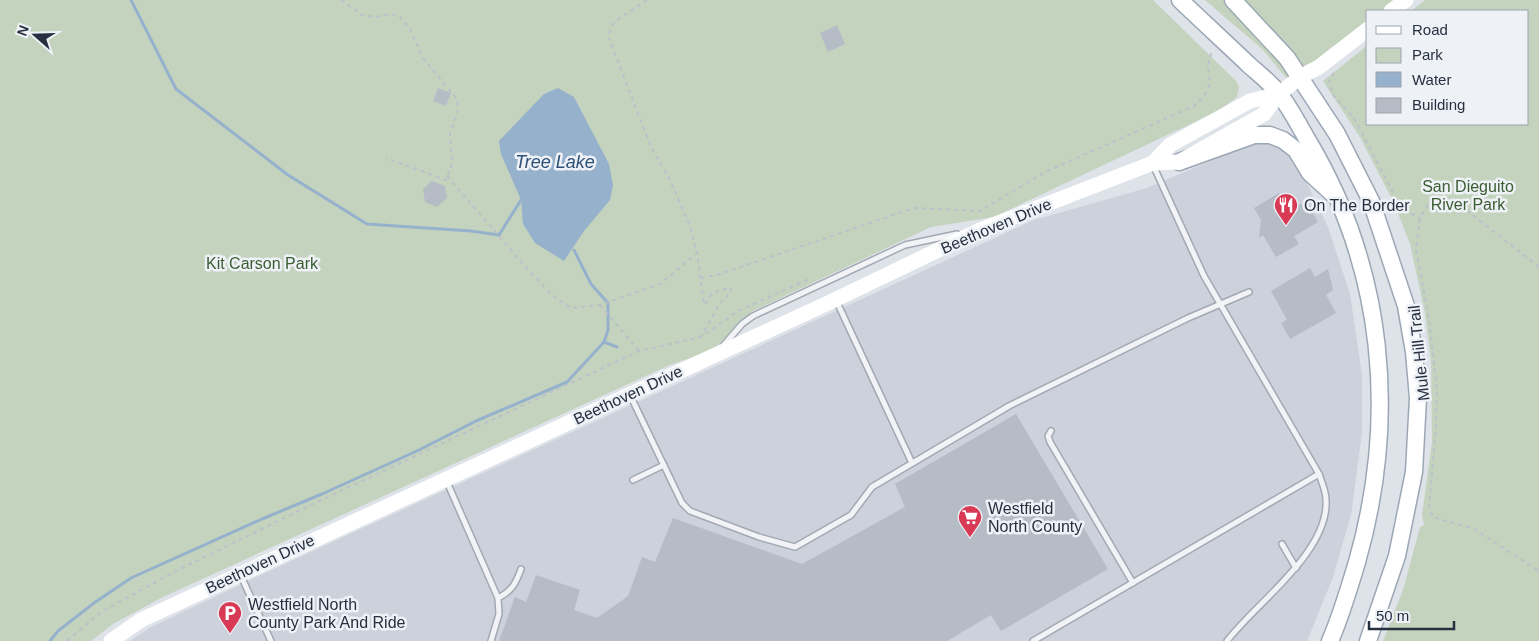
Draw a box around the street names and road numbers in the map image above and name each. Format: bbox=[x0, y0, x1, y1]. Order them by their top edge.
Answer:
street label: Beethoven Drive bbox=[938, 195, 1054, 257]
street label: Mule Hill Trail bbox=[1406, 304, 1432, 402]
street label: Beethoven Drive bbox=[571, 362, 685, 428]
street label: Beethoven Drive bbox=[203, 531, 317, 597]

